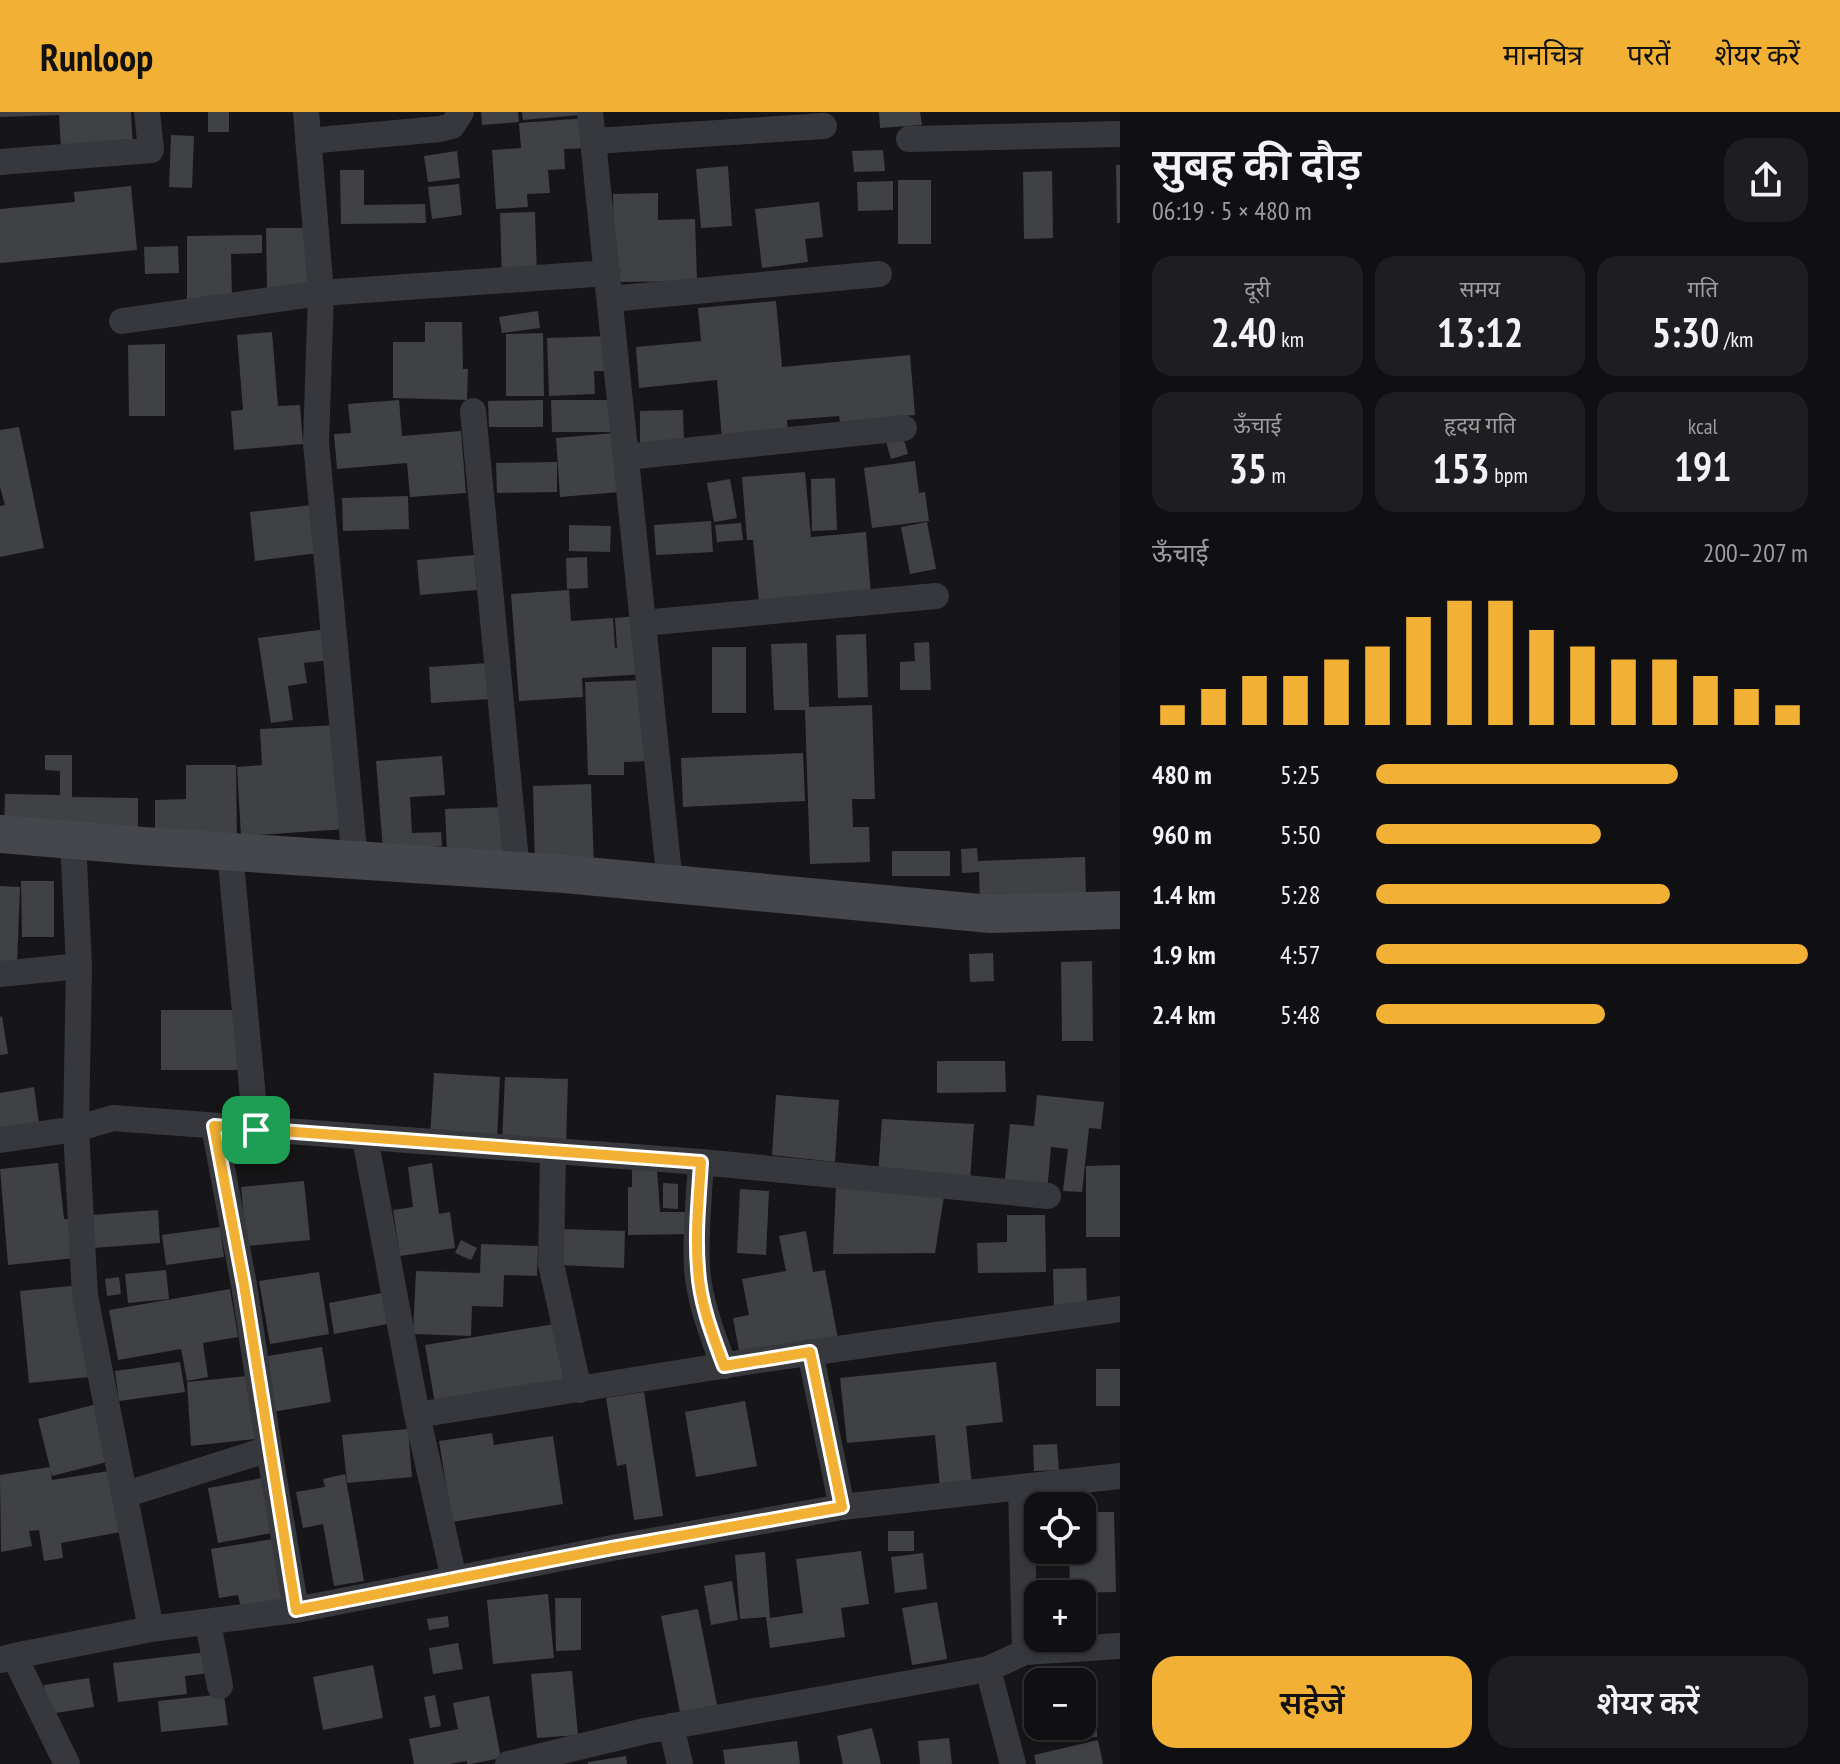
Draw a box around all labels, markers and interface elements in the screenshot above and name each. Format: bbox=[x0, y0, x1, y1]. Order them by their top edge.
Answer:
text: Runloop bbox=[40, 32, 153, 81]
text: मानचित्र bbox=[1503, 36, 1583, 73]
text: परतें bbox=[1627, 36, 1670, 73]
text: शेयर करें bbox=[1714, 36, 1800, 73]
text: सुबह की दौड़ bbox=[1152, 135, 1361, 192]
button: share bbox=[1724, 138, 1808, 222]
text: 06:19 · 5 × 480 m bbox=[1152, 194, 1312, 227]
text: दूरी bbox=[1244, 275, 1271, 303]
text: समय bbox=[1460, 275, 1500, 303]
text: गति bbox=[1687, 275, 1718, 303]
text: 2.40 bbox=[1211, 306, 1276, 358]
text: 13:12 bbox=[1437, 306, 1523, 358]
text: 5:30 bbox=[1652, 306, 1719, 358]
text: km bbox=[1276, 325, 1304, 353]
text: /km bbox=[1719, 325, 1753, 353]
text: ऊँचाई bbox=[1233, 411, 1281, 439]
text: हृदय गति bbox=[1444, 411, 1516, 439]
text: kcal bbox=[1688, 412, 1718, 440]
text: 191 bbox=[1674, 440, 1731, 492]
text: 35 bbox=[1229, 442, 1267, 494]
text: 153 bbox=[1432, 442, 1490, 494]
text: m bbox=[1267, 461, 1286, 489]
text: bpm bbox=[1490, 461, 1528, 489]
text: ऊँचाई bbox=[1152, 536, 1208, 569]
text: 200–207 m bbox=[1703, 536, 1808, 569]
text: 480 m bbox=[1152, 758, 1212, 791]
text: 5:25 bbox=[1280, 758, 1320, 791]
text: 960 m bbox=[1152, 818, 1212, 851]
text: 5:50 bbox=[1280, 818, 1320, 851]
text: 1.4 km bbox=[1152, 878, 1216, 911]
text: 5:28 bbox=[1280, 878, 1320, 911]
text: 1.9 km bbox=[1152, 938, 1216, 971]
text: 4:57 bbox=[1280, 938, 1320, 971]
text: 2.4 km bbox=[1152, 998, 1216, 1031]
text: 5:48 bbox=[1280, 998, 1320, 1031]
pin bbox=[222, 1096, 290, 1164]
icon: arrive bbox=[234, 1108, 278, 1152]
map controls bbox=[1024, 1492, 1096, 1740]
button: locate bbox=[1024, 1492, 1096, 1564]
button: + bbox=[1024, 1580, 1096, 1652]
button: सहेजें bbox=[1152, 1656, 1472, 1748]
button: शेयर करें bbox=[1488, 1656, 1808, 1748]
button: − bbox=[1024, 1668, 1096, 1740]

